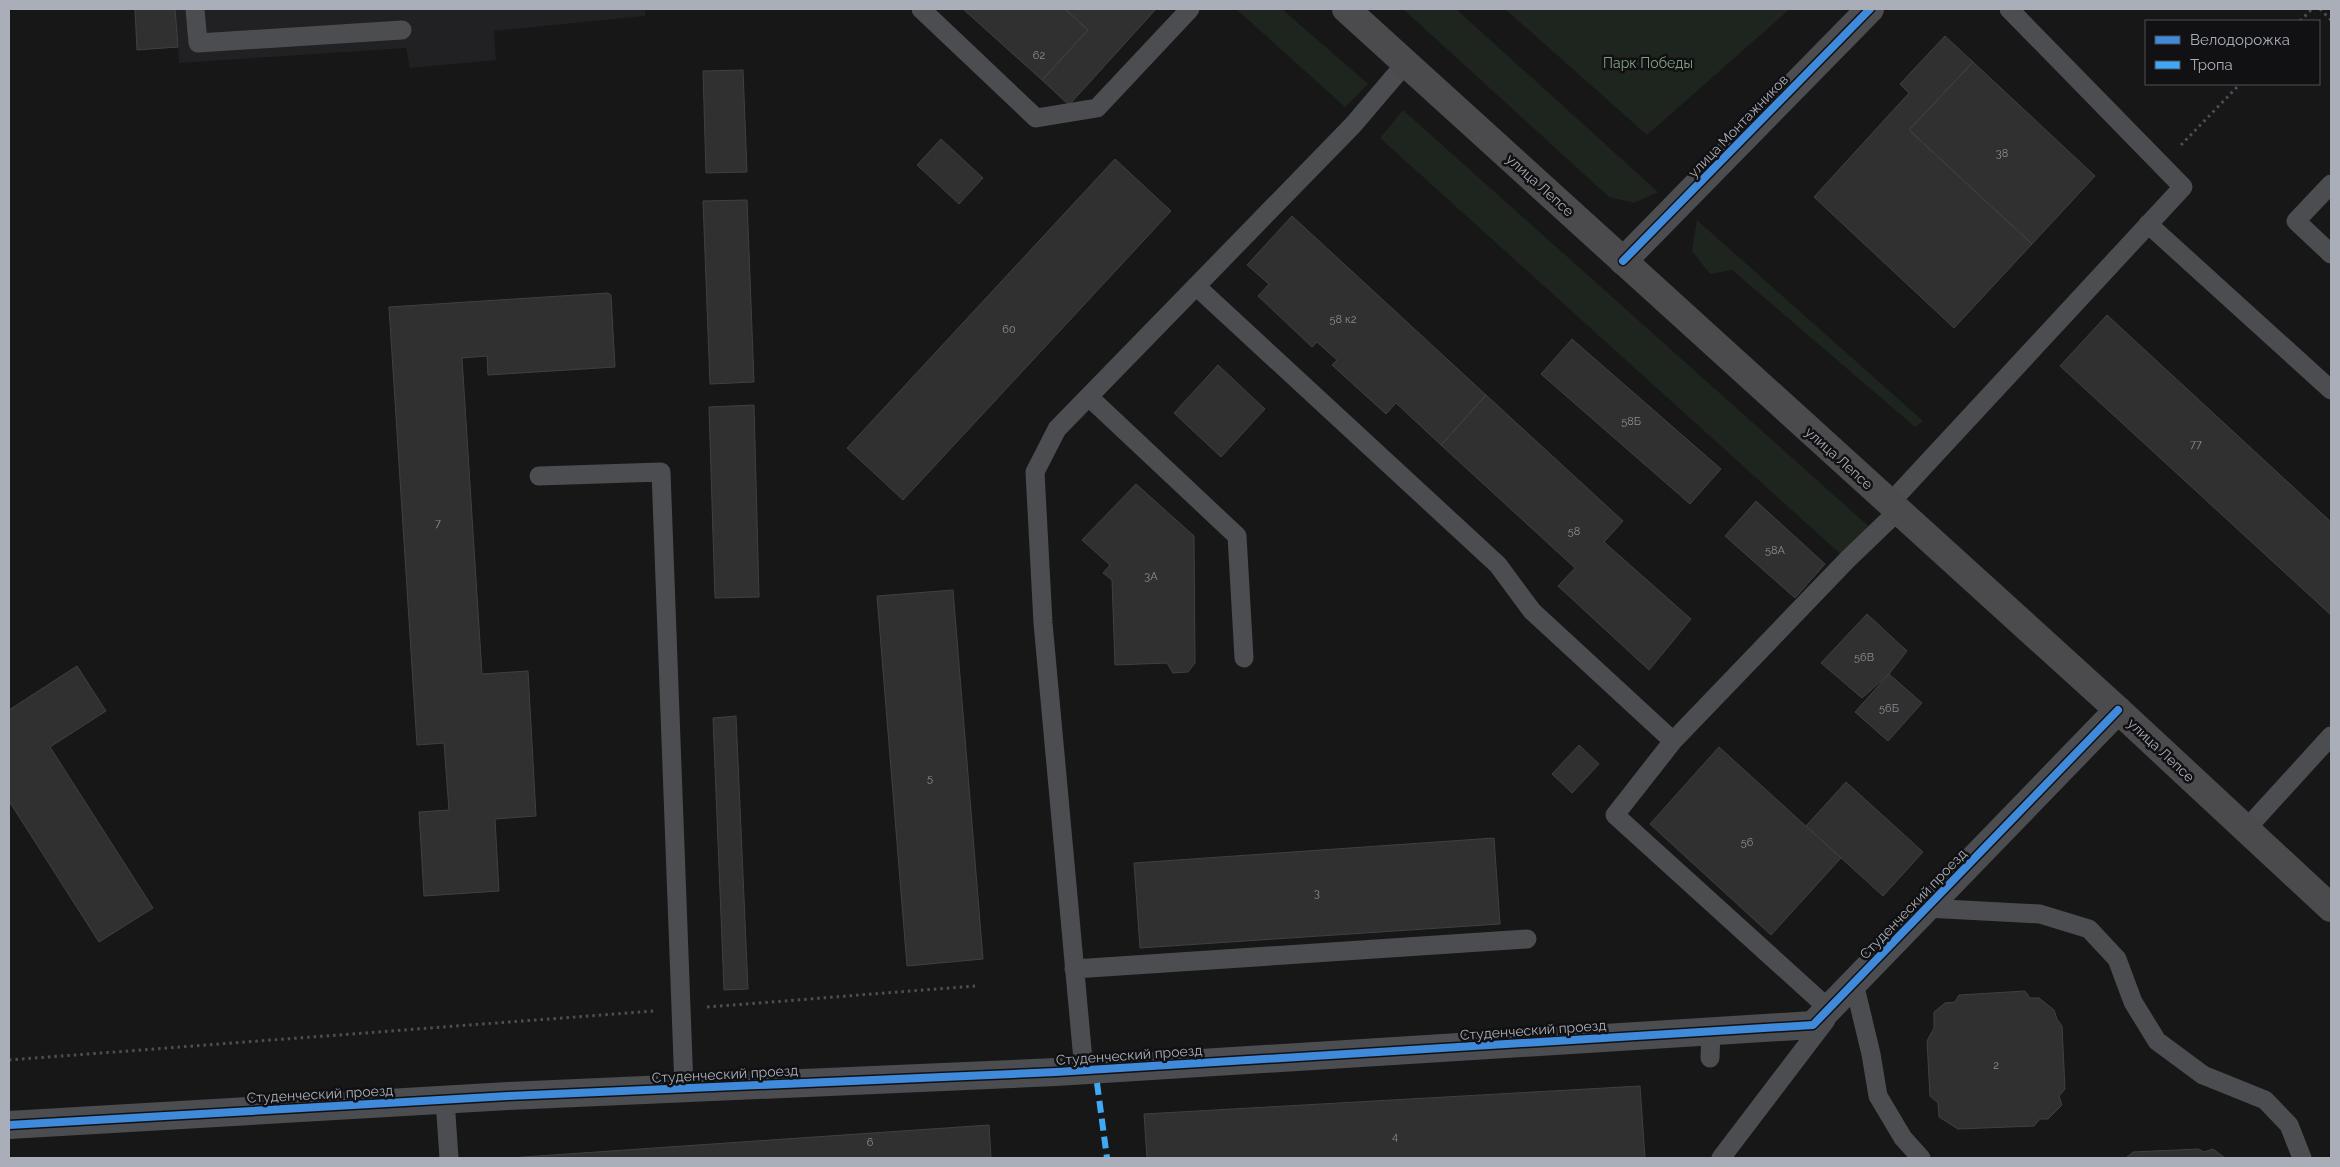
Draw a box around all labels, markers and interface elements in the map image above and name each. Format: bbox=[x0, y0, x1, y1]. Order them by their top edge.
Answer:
legend bbox=[2145, 20, 2320, 85]
text: Велодорожка bbox=[2190, 31, 2290, 49]
house number: 62 bbox=[1033, 49, 1045, 62]
park label: Парк Победы bbox=[1603, 55, 1693, 71]
text: Тропа bbox=[2190, 56, 2233, 74]
street label: улица Монтажников bbox=[1685, 71, 1791, 181]
house number: 38 bbox=[1996, 147, 2008, 160]
street label: улица Лепсе bbox=[1503, 150, 1577, 220]
house number: 58 к2 bbox=[1330, 313, 1357, 326]
house number: 60 bbox=[1002, 323, 1016, 336]
house number: 58Б bbox=[1621, 415, 1641, 428]
street label: улица Лепсе bbox=[1802, 423, 1876, 493]
house number: 77 bbox=[2190, 438, 2202, 451]
house number: 7 bbox=[435, 517, 441, 530]
house number: 58 bbox=[1568, 525, 1580, 538]
house number: 58А bbox=[1765, 544, 1785, 557]
house number: 3А bbox=[1144, 570, 1158, 583]
house number: 56В bbox=[1854, 651, 1874, 664]
house number: 56Б bbox=[1879, 702, 1899, 715]
street label: улица Лепсе bbox=[2124, 715, 2198, 785]
house number: 5 bbox=[927, 772, 933, 785]
house number: 56 bbox=[1741, 836, 1754, 849]
street label: Студенческий проезд bbox=[1856, 846, 1970, 962]
house number: 3 bbox=[1314, 887, 1320, 900]
street label: Студенческий проезд bbox=[1459, 1017, 1607, 1043]
street label: Студенческий проезд bbox=[1055, 1042, 1203, 1068]
house number: 2 bbox=[1993, 1059, 1999, 1072]
street label: Студенческий проезд bbox=[651, 1062, 799, 1086]
street label: Студенческий проезд bbox=[246, 1082, 394, 1106]
house number: 4 bbox=[1392, 1130, 1398, 1143]
house number: 6 bbox=[867, 1136, 874, 1149]

